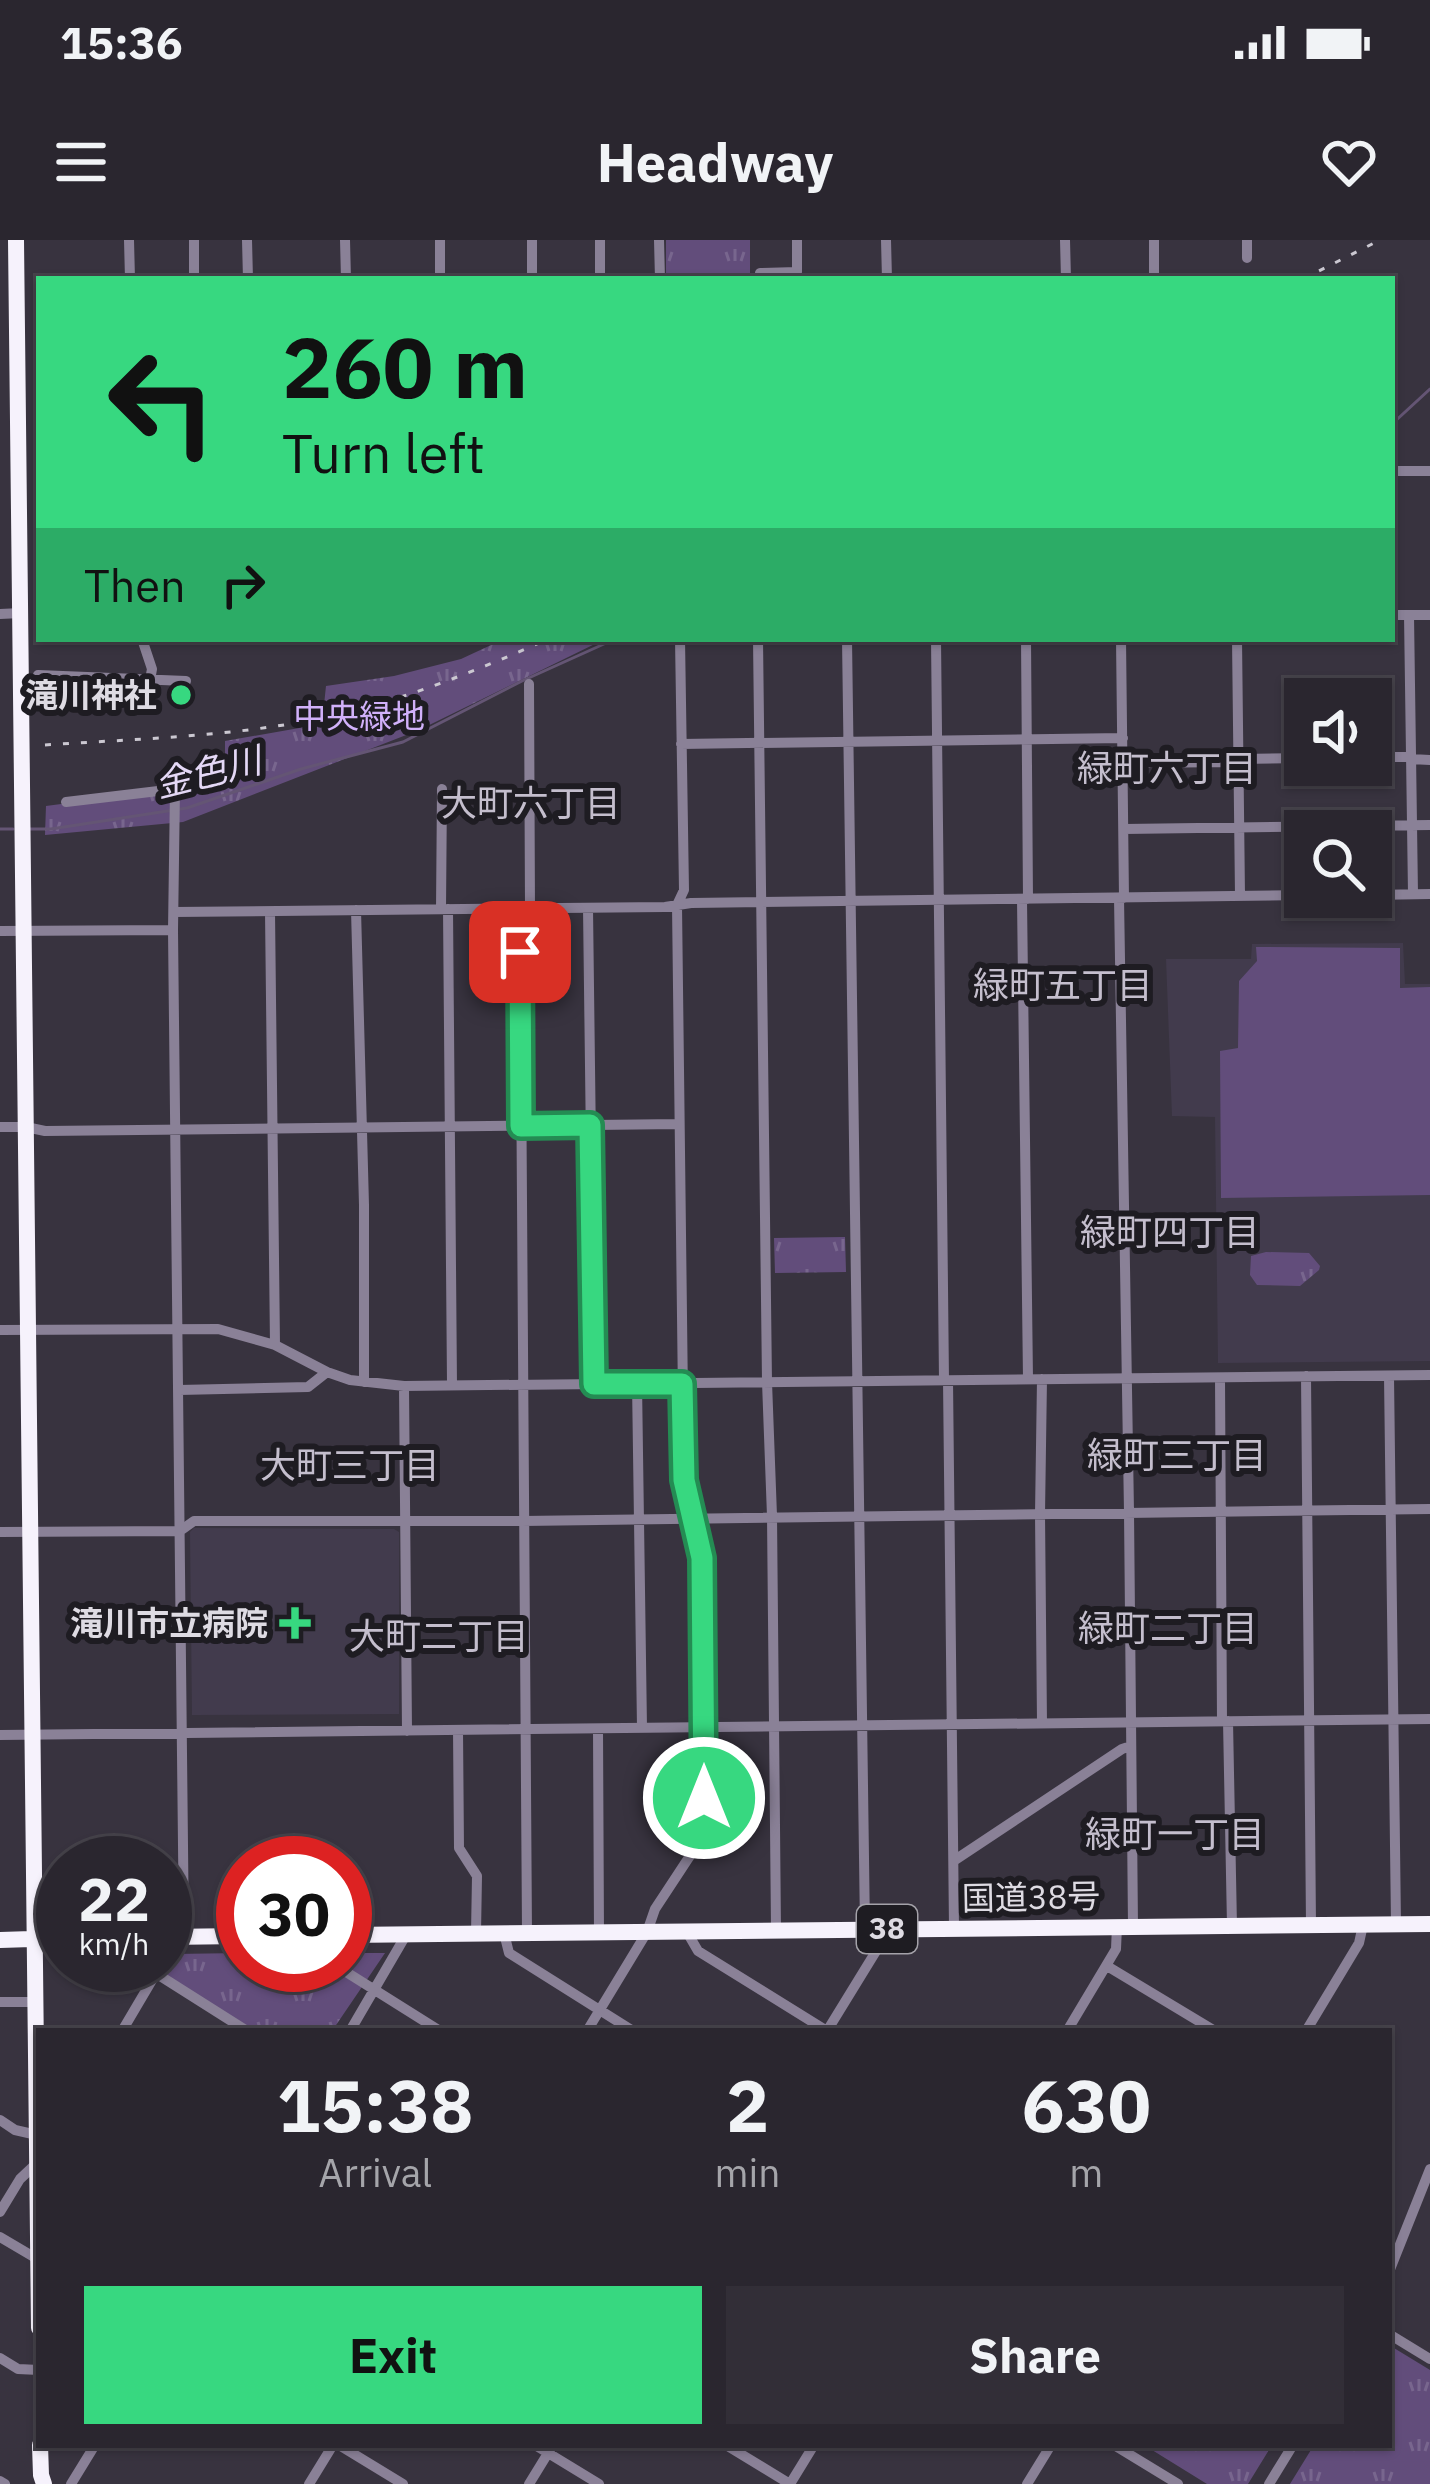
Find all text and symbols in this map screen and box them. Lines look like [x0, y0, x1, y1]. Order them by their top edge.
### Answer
text: 15:36 [60, 13, 183, 71]
text: Headway [597, 127, 833, 197]
icon: menu [48, 129, 114, 195]
icon: heart [1316, 129, 1382, 195]
text: 260 m [282, 312, 528, 421]
icon: left [84, 324, 240, 480]
text: Turn left [282, 418, 485, 488]
icon: right [210, 552, 276, 618]
text: Then [84, 556, 186, 614]
place label: 滝川神社 [25, 673, 157, 716]
map controls [1284, 678, 1392, 918]
button: sound [1284, 678, 1392, 786]
marker: 滝川神社 [168, 682, 194, 708]
park label: 中央緑地 [293, 694, 425, 737]
water label: 金色川 [150, 735, 270, 807]
district label: 緑町六丁目 [1077, 744, 1257, 791]
district label: 大町六丁目 [441, 779, 621, 826]
button: search [1284, 810, 1392, 918]
pin [469, 901, 571, 1003]
icon: arrive [487, 919, 553, 985]
district label: 緑町五丁目 [973, 961, 1153, 1008]
district label: 緑町四丁目 [1080, 1208, 1260, 1255]
district label: 緑町三丁目 [1087, 1431, 1267, 1478]
district label: 大町三丁目 [260, 1441, 440, 1488]
place label: 滝川市立病院 [70, 1601, 268, 1644]
district label: 緑町二丁目 [1078, 1604, 1258, 1651]
marker: 滝川市立病院 [279, 1607, 311, 1639]
district label: 大町二丁目 [349, 1612, 529, 1659]
position arrow [641, 1735, 767, 1861]
district label: 緑町一丁目 [1085, 1810, 1265, 1857]
speed limit sign: 30 [216, 1836, 372, 1992]
text: 22 [78, 1859, 150, 1938]
street label: 国道38号 [961, 1874, 1101, 1919]
road number: 38 [857, 1905, 917, 1953]
text: km/h [79, 1924, 149, 1963]
text: 15:38 [277, 2058, 474, 2152]
text: 2 [726, 2058, 769, 2152]
text: 630 [1021, 2058, 1151, 2152]
text: Arrival [318, 2147, 432, 2198]
text: min [715, 2147, 780, 2198]
text: m [1069, 2147, 1103, 2198]
button: Exit [84, 2286, 702, 2424]
button: Share [726, 2286, 1344, 2424]

